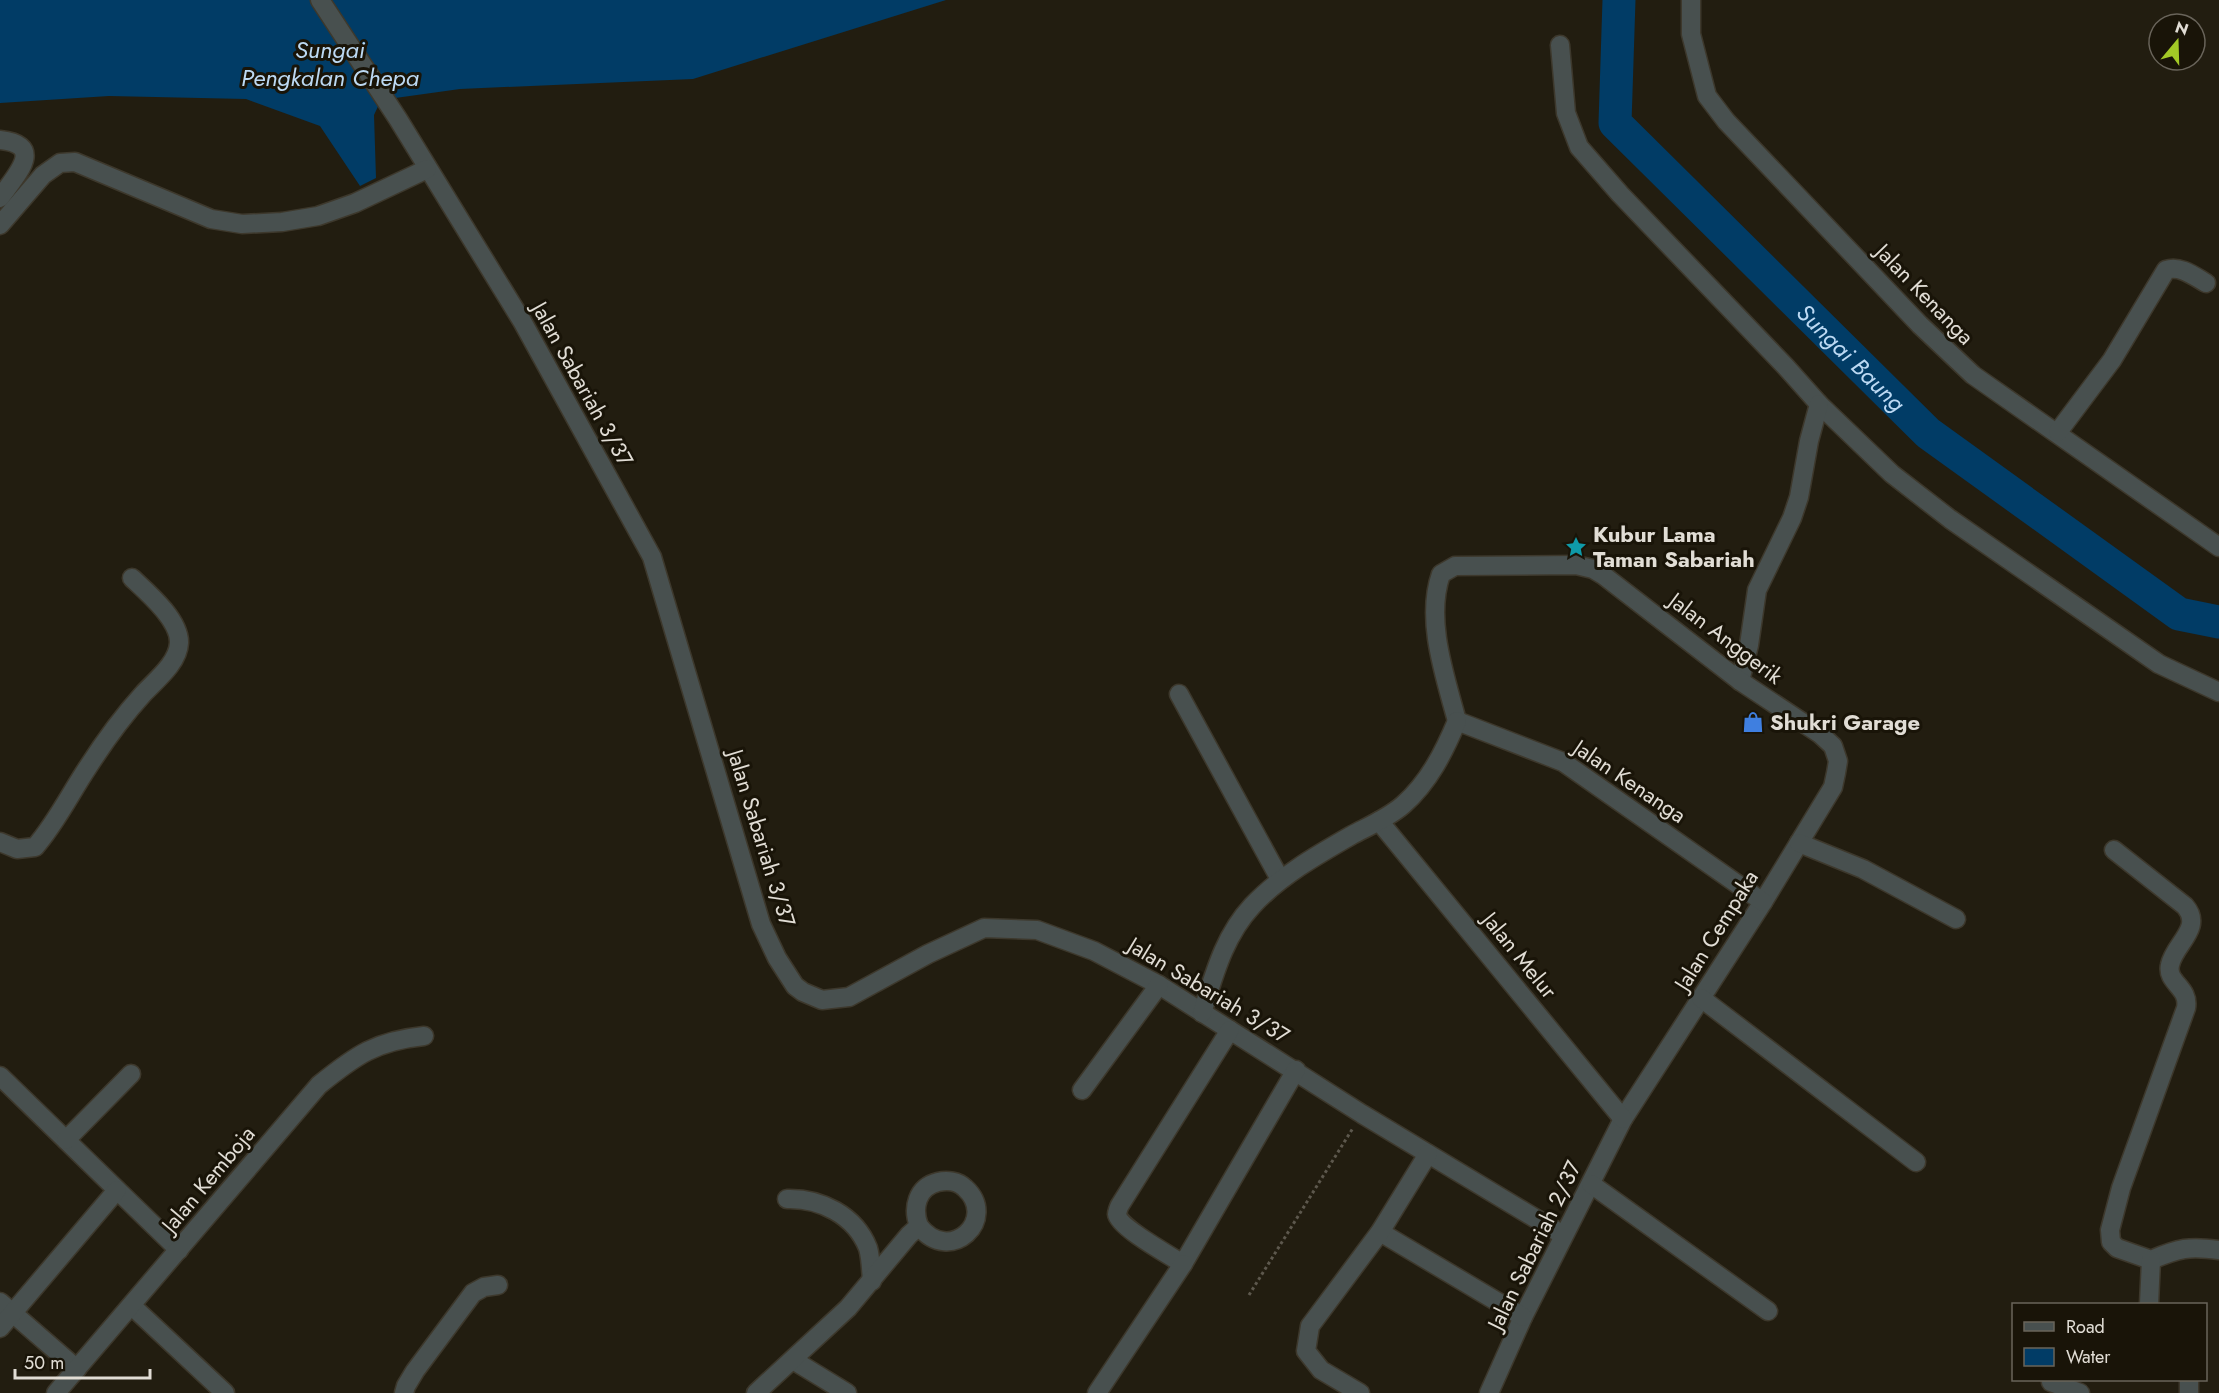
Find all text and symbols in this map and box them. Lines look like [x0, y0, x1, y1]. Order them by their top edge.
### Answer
north arrow [2147, 12, 2207, 72]
text: N [2172, 15, 2191, 41]
water label: Sungai Pengkalan Chepa [241, 32, 419, 95]
street label: Jalan Kenanga [1866, 234, 1982, 352]
street label: Jalan Sabariah 3/37 [523, 293, 642, 472]
water label: Sungai Baung [1789, 295, 1914, 419]
place label: Kubur Lama Taman Sabariah [1593, 518, 1755, 575]
place icon: Kubur Lama Taman Sabariah [1564, 535, 1588, 559]
street label: Jalan Anggerik [1660, 583, 1790, 692]
place label: Shukri Garage [1770, 706, 1920, 738]
shop icon: Shukri Garage [1741, 710, 1765, 734]
street label: Jalan Kenanga [1565, 730, 1693, 830]
street label: Jalan Sabariah 3/37 [719, 743, 804, 931]
street label: Jalan Cempaka [1665, 864, 1766, 999]
street label: Jalan Melur [1473, 903, 1565, 1005]
street label: Jalan Sabariah 3/37 [1119, 927, 1296, 1051]
street label: Jalan Kemboja [152, 1119, 262, 1242]
street label: Jalan Sabariah 2/37 [1478, 1155, 1589, 1338]
legend [2012, 1303, 2207, 1381]
text: Road [2066, 1314, 2105, 1340]
scale bar [15, 1342, 150, 1380]
text: Water [2066, 1344, 2111, 1370]
text: 50 m [24, 1350, 64, 1376]

